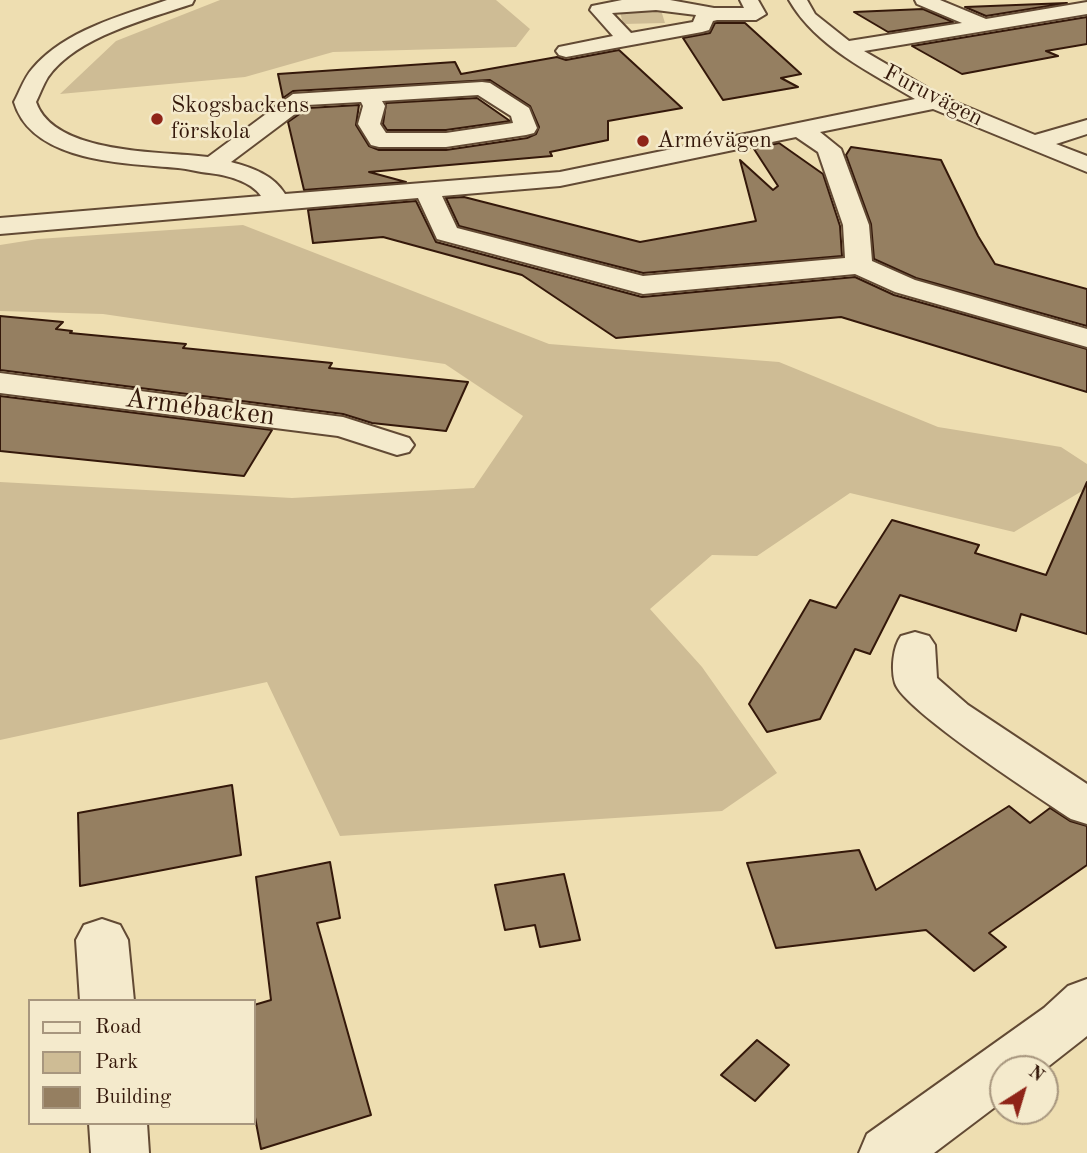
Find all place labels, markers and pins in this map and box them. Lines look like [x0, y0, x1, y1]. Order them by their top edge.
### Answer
place label: Skogsbackens förskola [171, 92, 309, 146]
marker: Skogsbackens förskola [149, 111, 165, 127]
place label: Armévägen [657, 127, 772, 155]
marker: Armévägen [635, 133, 651, 149]

